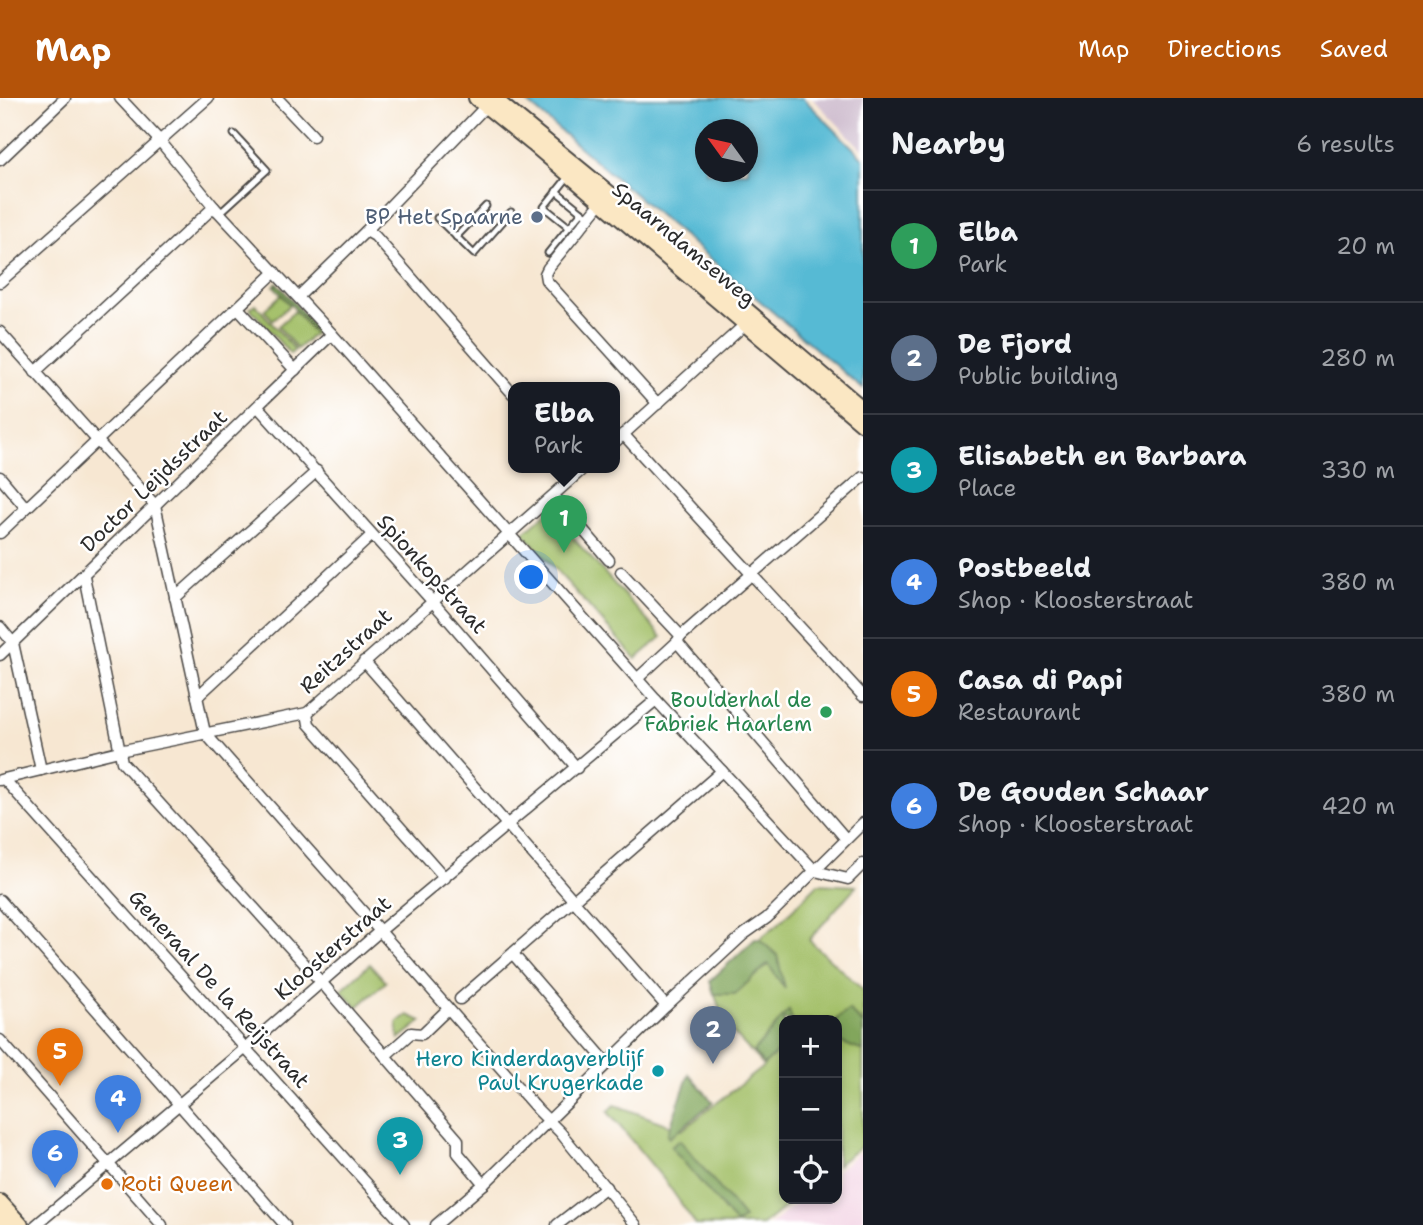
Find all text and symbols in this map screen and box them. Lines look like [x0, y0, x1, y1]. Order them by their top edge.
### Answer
text: Map [35, 27, 111, 72]
text: Map [1078, 33, 1129, 65]
text: Directions [1167, 33, 1282, 65]
text: Saved [1320, 33, 1388, 65]
north arrow [695, 119, 758, 182]
text: Nearby [891, 123, 1006, 164]
text: 6 results [1296, 129, 1395, 159]
street label: Spaarndamseweg [606, 176, 762, 312]
place label: BP Het Spaarne [365, 203, 523, 231]
marker: BP Het Spaarne [529, 209, 545, 225]
text: Elba [958, 214, 1018, 249]
text: 1 [909, 231, 919, 261]
text: 20 m [1336, 231, 1395, 261]
text: Park [958, 249, 1007, 279]
text: De Fjord [958, 326, 1072, 361]
text: 2 [906, 343, 922, 373]
text: 280 m [1320, 343, 1395, 373]
text: Public building [958, 361, 1118, 391]
popup [508, 382, 620, 473]
text: Elba [534, 395, 594, 430]
street label: Doctor Leijdsstraat [74, 404, 234, 558]
text: Park [534, 430, 583, 460]
text: Elisabeth en Barbara [958, 438, 1247, 473]
text: 3 [906, 455, 922, 485]
text: 330 m [1321, 455, 1395, 485]
text: Place [958, 473, 1017, 503]
pin: 1 [541, 495, 587, 553]
street label: Spionkopstraat [371, 508, 493, 640]
text: Postbeeld [958, 550, 1091, 585]
your location [514, 560, 548, 594]
text: 4 [906, 567, 922, 597]
text: 380 m [1320, 567, 1395, 597]
text: Shop · Kloosterstraat [958, 585, 1194, 615]
street label: Reitzstraat [294, 602, 398, 700]
text: Casa di Papi [958, 662, 1123, 697]
text: 5 [907, 679, 921, 709]
text: 380 m [1320, 679, 1395, 709]
place label: Boulderhal de Fabriek Haarlem [644, 686, 812, 738]
text: Restaurant [958, 697, 1081, 727]
marker: Boulderhal de Fabriek Haarlem [818, 704, 834, 720]
text: De Gouden Schaar [958, 774, 1209, 809]
text: 6 [906, 791, 922, 821]
text: 420 m [1321, 791, 1395, 821]
text: Shop · Kloosterstraat [958, 809, 1194, 839]
street label: Generaal De la Reijstraat [122, 884, 316, 1094]
street label: Kloosterstraat [269, 890, 397, 1006]
pin: 2 [690, 1006, 736, 1064]
map controls [779, 1015, 842, 1204]
button: + [779, 1015, 842, 1078]
pin: 5 [37, 1028, 83, 1086]
place label: Hero Kinderdagverblijf Paul Krugerkade [415, 1045, 644, 1097]
marker: Hero Kinderdagverblijf Paul Krugerkade [650, 1063, 666, 1079]
pin: 4 [95, 1075, 141, 1133]
button: − [779, 1078, 842, 1141]
pin: 3 [377, 1117, 423, 1175]
pin: 6 [32, 1130, 78, 1188]
button: locate [779, 1141, 842, 1204]
place label: Roti Queen [121, 1170, 233, 1198]
marker: Roti Queen [99, 1176, 115, 1192]

